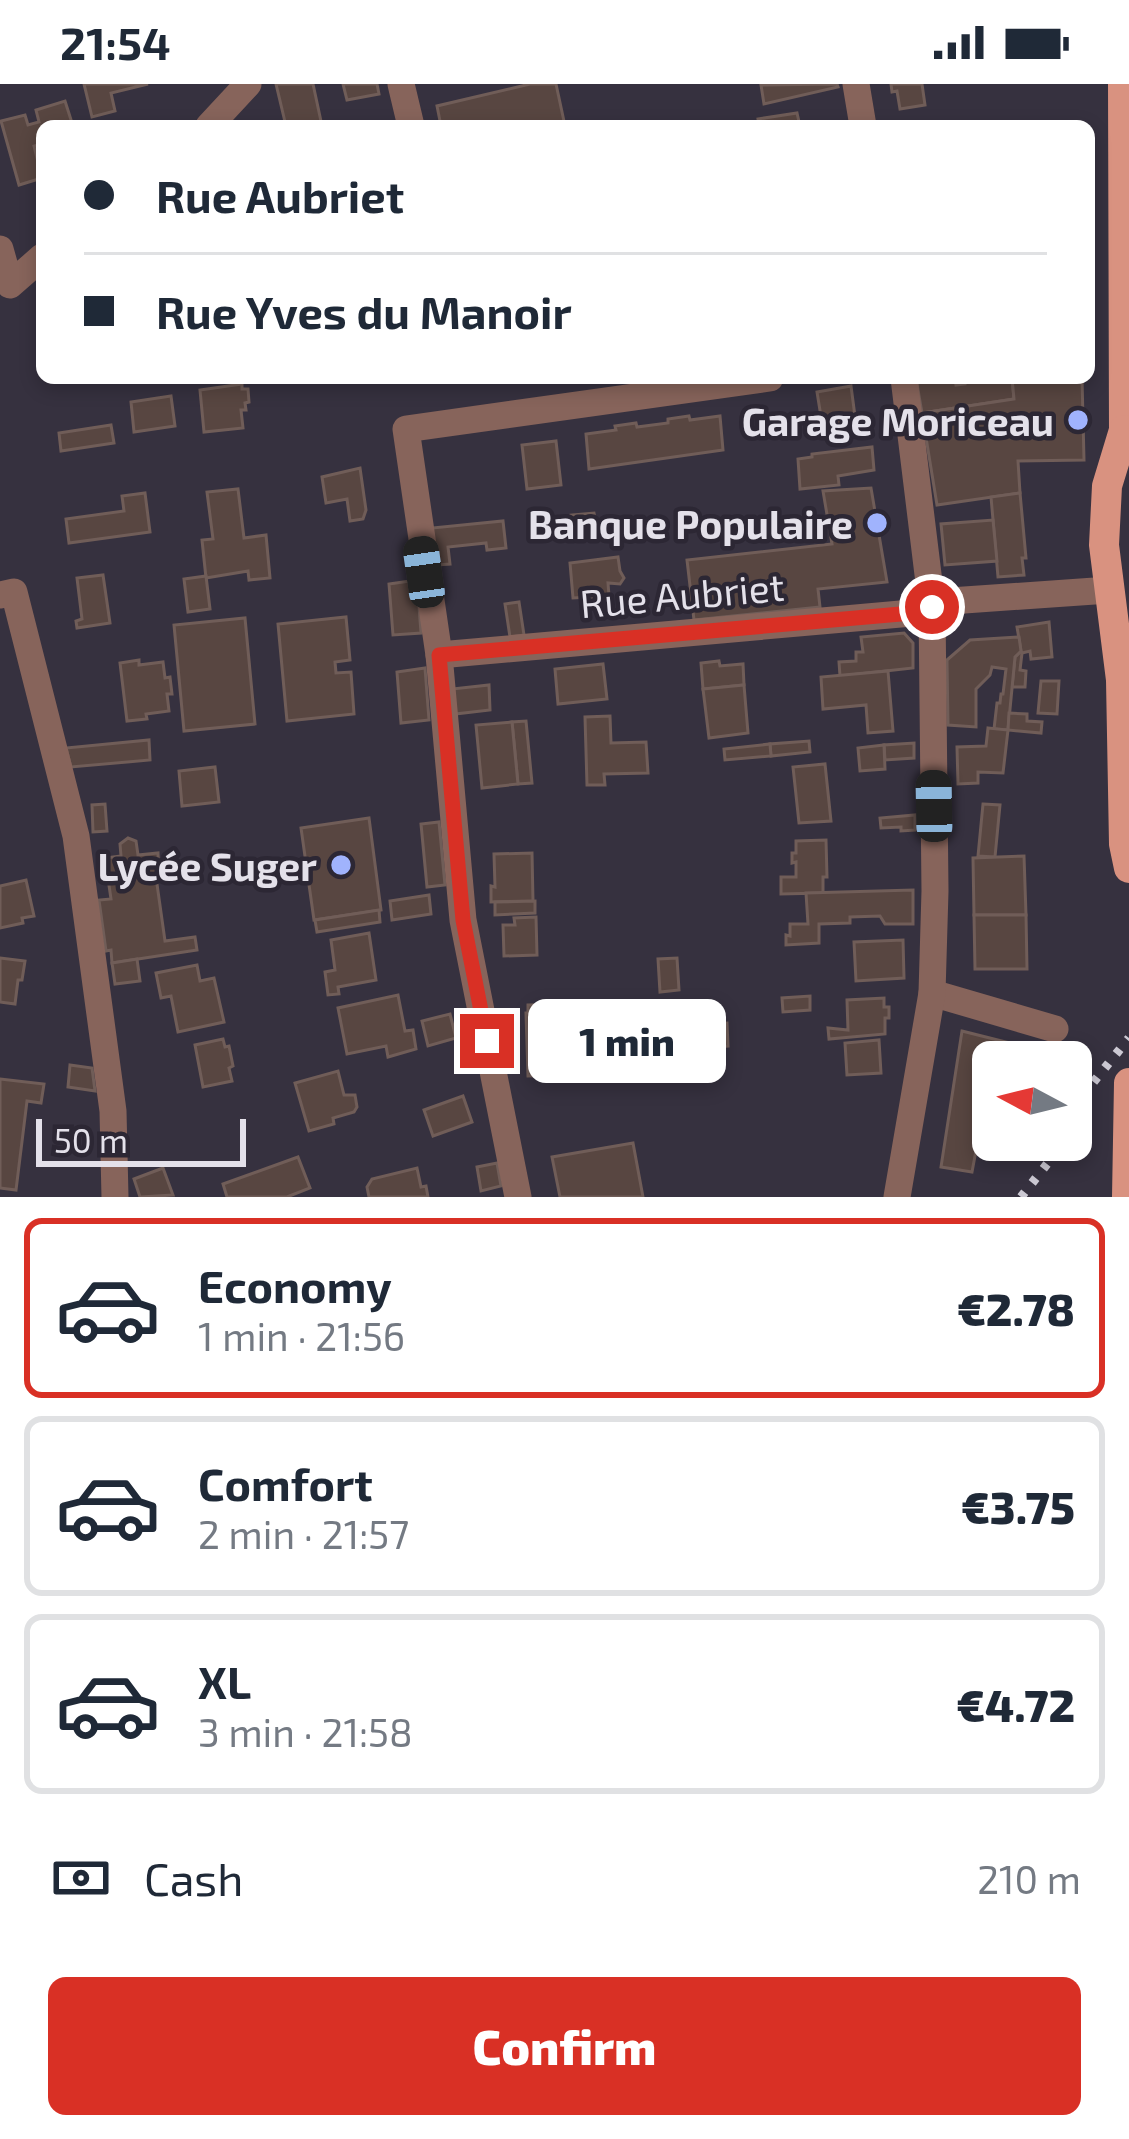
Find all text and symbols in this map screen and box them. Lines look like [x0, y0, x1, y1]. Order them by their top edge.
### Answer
text: 21:54 [60, 15, 171, 69]
text: Rue Aubriet [156, 168, 404, 222]
text: Rue Yves du Manoir [156, 284, 572, 338]
place label: Garage Moriceau [742, 397, 1054, 444]
marker: Garage Moriceau [1065, 407, 1091, 433]
place label: Banque Populaire [528, 500, 853, 547]
marker: Banque Populaire [864, 510, 890, 536]
car [401, 534, 447, 610]
street label: Rue Aubriet [578, 562, 786, 626]
route start [905, 580, 959, 634]
car [915, 770, 953, 842]
place label: Lycée Suger [98, 842, 317, 890]
marker: Lycée Suger [328, 852, 354, 878]
callout: 1 min [529, 999, 727, 1083]
route end [460, 1014, 514, 1068]
text: 1 min [579, 1017, 675, 1064]
north arrow [972, 1041, 1092, 1161]
map controls [972, 1041, 1092, 1161]
scale bar [36, 1113, 246, 1166]
text: 50 m [54, 1120, 128, 1160]
icon: car [54, 1254, 162, 1362]
text: Economy [198, 1258, 392, 1312]
text: €2.78 [957, 1281, 1075, 1335]
text: 1 min · 21:56 [198, 1312, 405, 1359]
icon: car [54, 1452, 162, 1560]
text: Comfort [198, 1456, 373, 1510]
text: €3.75 [961, 1479, 1075, 1533]
text: 2 min · 21:57 [198, 1510, 409, 1557]
icon: car [54, 1650, 162, 1758]
text: XL [198, 1654, 251, 1708]
text: €4.72 [956, 1677, 1075, 1731]
text: 3 min · 21:58 [198, 1708, 413, 1755]
icon: cash [48, 1845, 114, 1911]
text: Cash [144, 1851, 243, 1905]
text: 210 m [977, 1855, 1081, 1902]
button: Confirm [48, 1977, 1081, 2115]

